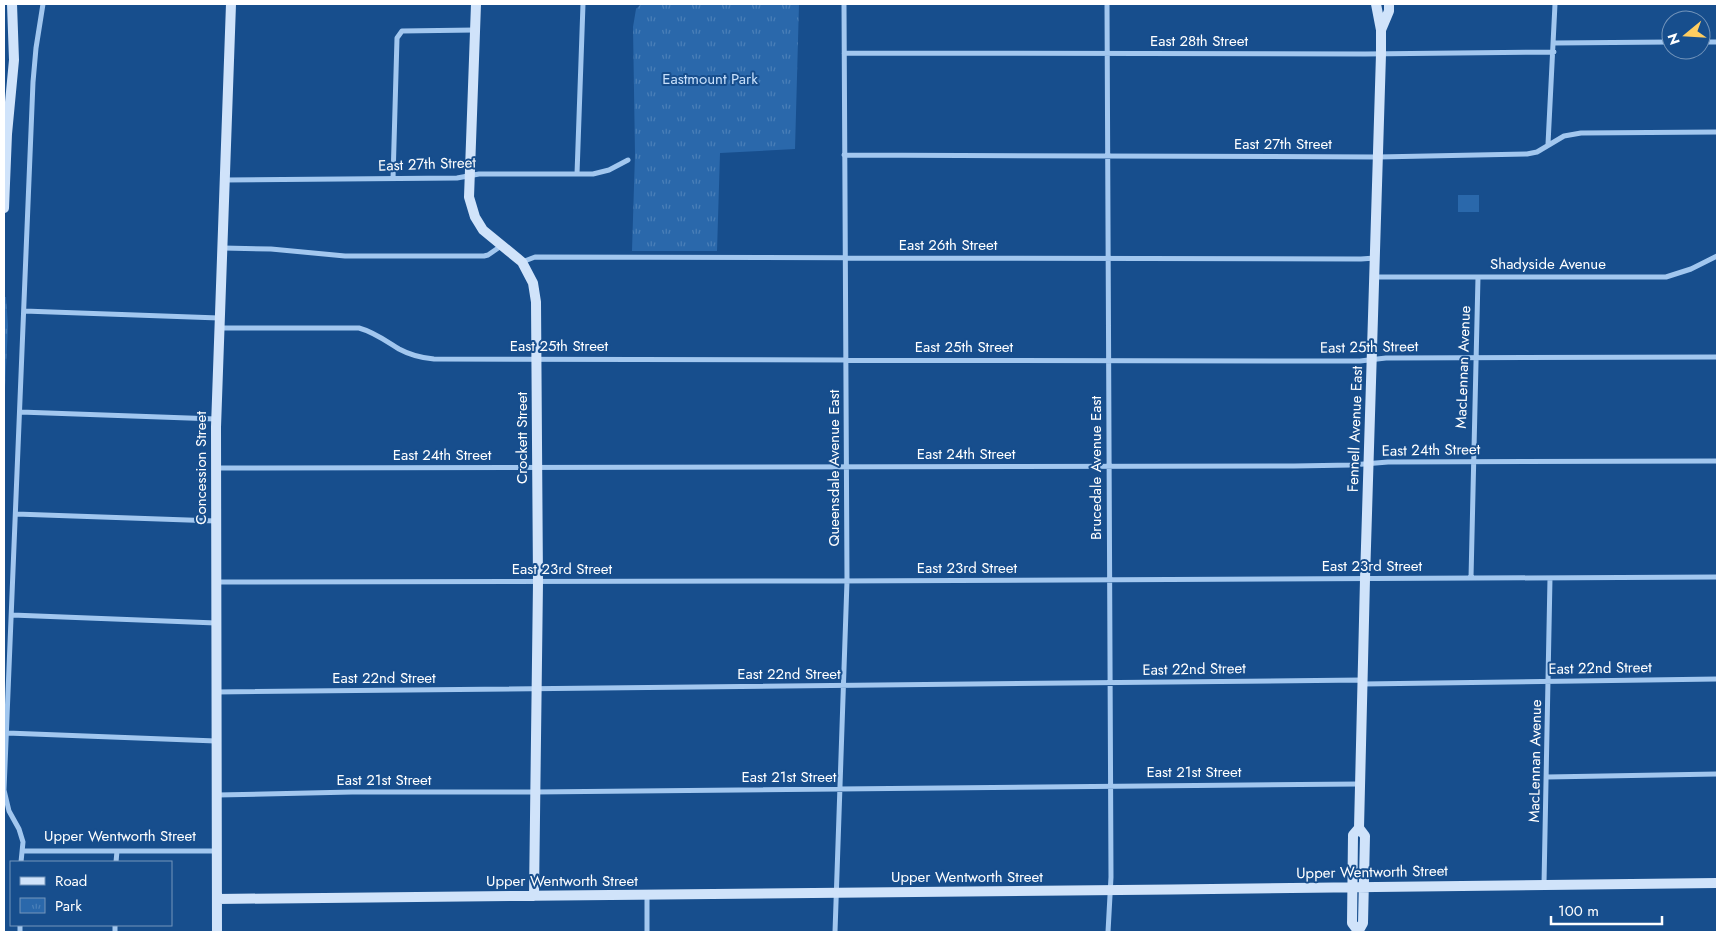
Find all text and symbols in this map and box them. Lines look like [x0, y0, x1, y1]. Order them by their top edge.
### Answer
north arrow [1661, 10, 1711, 60]
street label: East 28th Street [1150, 30, 1248, 52]
text: N [1662, 31, 1685, 47]
park label: Eastmount Park [662, 68, 758, 90]
street label: East 27th Street [1234, 133, 1332, 155]
street label: East 27th Street [378, 151, 477, 177]
street label: East 26th Street [899, 234, 998, 256]
street label: Shadyside Avenue [1490, 253, 1606, 275]
street label: MacLennan Avenue [1450, 305, 1476, 429]
street label: East 25th Street [510, 335, 609, 357]
street label: East 25th Street [1320, 335, 1419, 359]
street label: East 25th Street [915, 336, 1014, 358]
street label: Fennell Avenue East [1342, 365, 1368, 492]
street label: Queensdale Avenue East [823, 389, 845, 546]
street label: Crockett Street [511, 392, 533, 484]
street label: Brucedale Avenue East [1085, 396, 1107, 540]
street label: Concession Street [190, 411, 212, 525]
street label: East 24th Street [1381, 438, 1481, 462]
street label: East 24th Street [917, 443, 1016, 465]
street label: East 24th Street [393, 444, 492, 466]
street label: East 23rd Street [1322, 555, 1423, 577]
street label: East 23rd Street [917, 557, 1018, 579]
street label: East 23rd Street [512, 558, 613, 580]
street label: East 22nd Street [1548, 656, 1652, 680]
street label: East 22nd Street [1142, 657, 1246, 681]
street label: East 22nd Street [737, 663, 841, 685]
street label: East 22nd Street [332, 667, 436, 689]
street label: MacLennan Avenue [1523, 699, 1547, 823]
street label: East 21st Street [1147, 761, 1242, 783]
street label: East 21st Street [742, 766, 837, 788]
street label: East 21st Street [337, 769, 432, 791]
street label: Upper Wentworth Street [44, 825, 196, 847]
street label: Upper Wentworth Street [1296, 860, 1448, 884]
legend [10, 861, 172, 926]
street label: Upper Wentworth Street [891, 866, 1043, 888]
text: Road [55, 870, 87, 892]
street label: Upper Wentworth Street [486, 870, 638, 892]
scale bar [1551, 894, 1662, 926]
text: Park [55, 895, 82, 917]
text: 100 m [1558, 900, 1599, 922]

